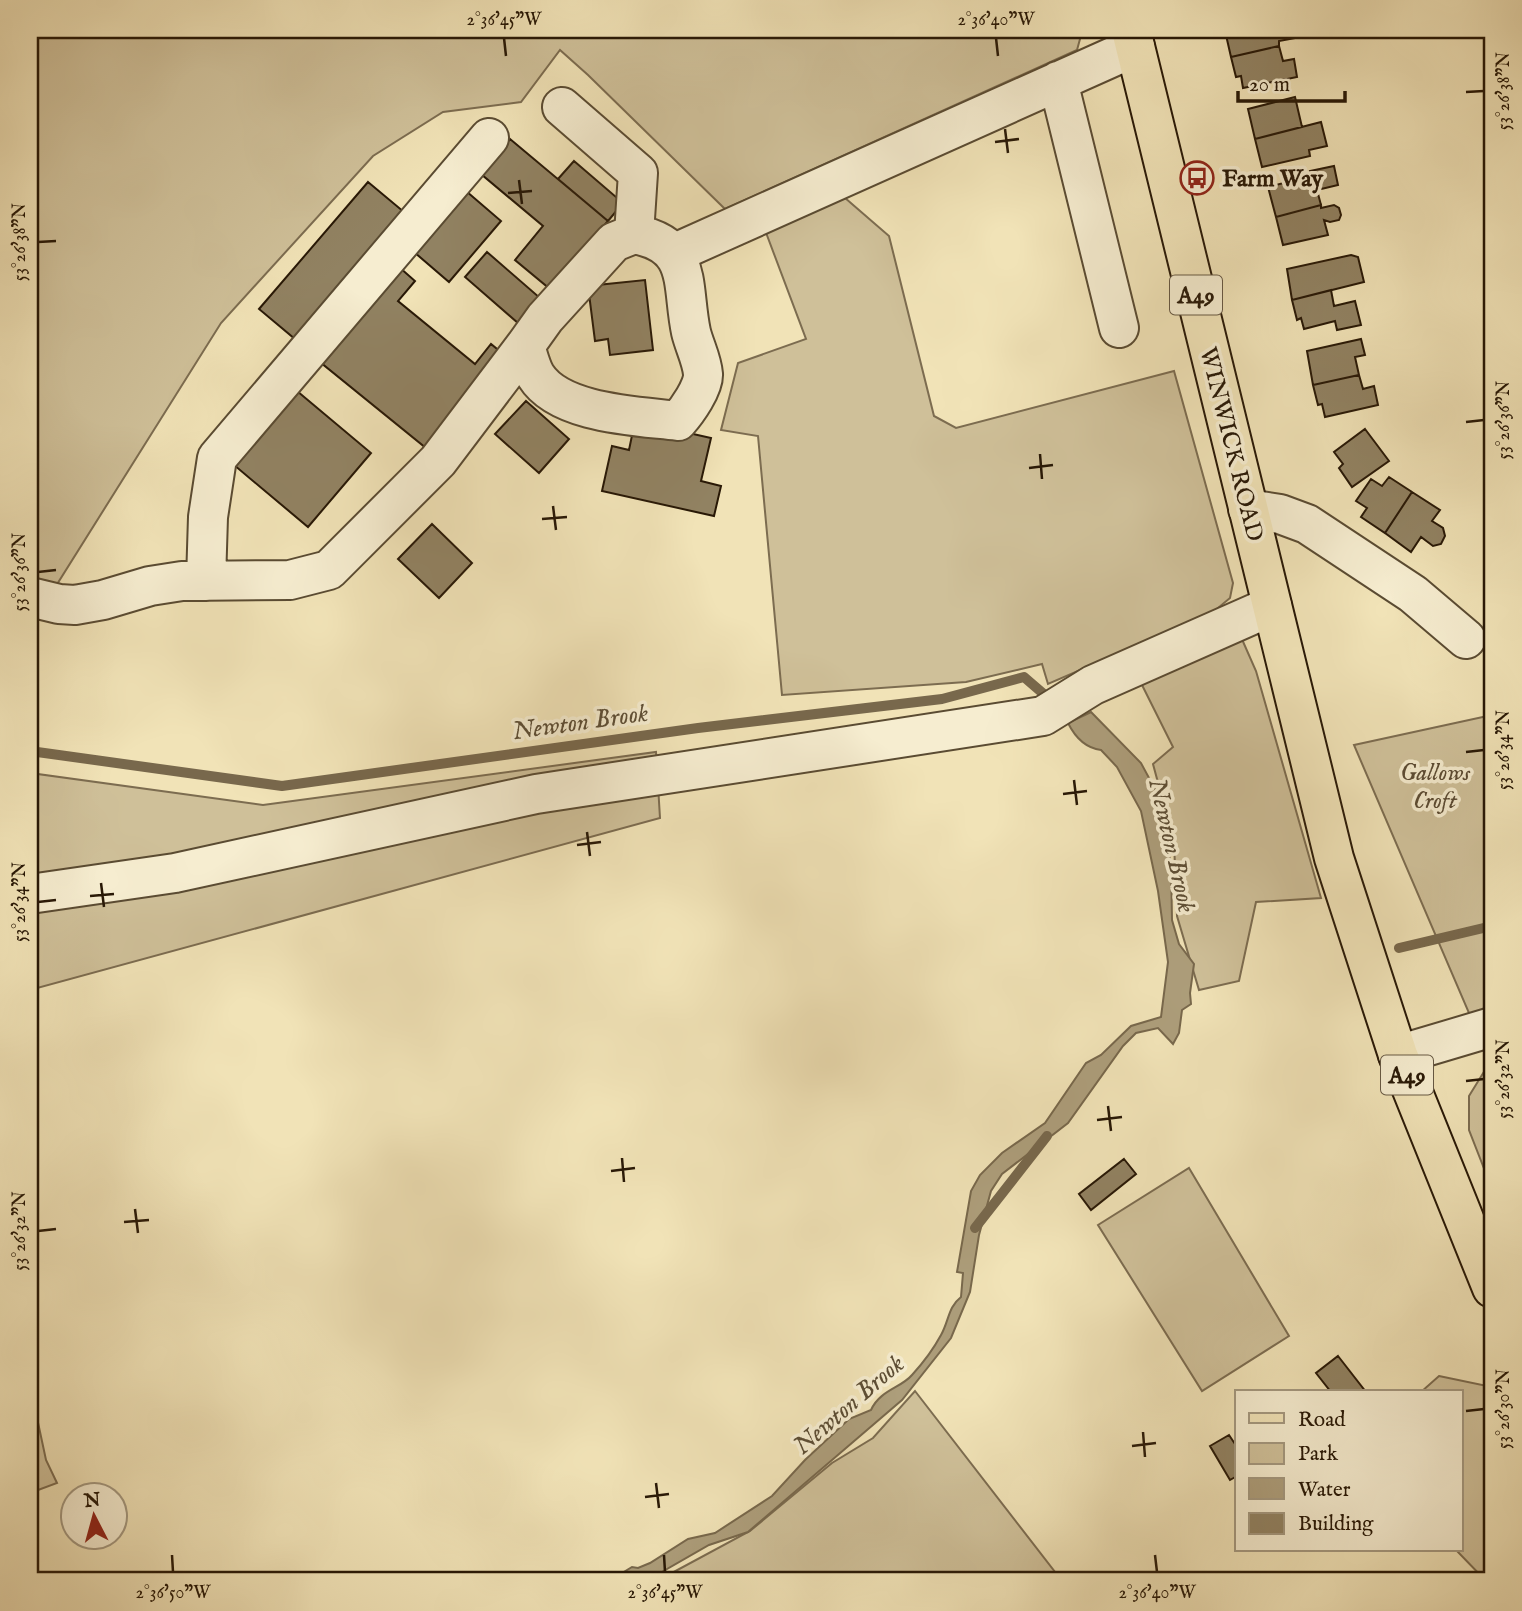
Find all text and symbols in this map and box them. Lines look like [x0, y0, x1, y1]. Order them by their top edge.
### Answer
text: 2°36'45"W [467, 9, 542, 32]
text: 2°36'40"W [957, 9, 1035, 32]
text: 53°26'38"N [1493, 51, 1516, 130]
scale bar [1238, 60, 1345, 104]
text: 20 m [1249, 72, 1290, 99]
bus stop icon: Farm Way [1178, 159, 1216, 197]
place label: Farm Way [1222, 164, 1324, 195]
text: 53°26'38"N [9, 202, 32, 281]
road number: A49 [1170, 276, 1222, 314]
street label: WINWICK ROAD [1191, 344, 1270, 545]
text: 53°26'36"N [1493, 380, 1516, 459]
text: 53°26'36"N [9, 532, 32, 611]
water label: Newton Brook [510, 697, 651, 748]
text: 53°26'34"N [1493, 710, 1516, 790]
park label: Gallows Croft [1400, 758, 1471, 817]
water label: Newton Brook [1140, 775, 1203, 916]
text: 53°26'34"N [9, 862, 32, 942]
text: 53°26'32"N [1493, 1039, 1516, 1119]
road number: A49 [1381, 1056, 1433, 1094]
text: 53°26'32"N [9, 1191, 32, 1271]
water label: Newton Brook [786, 1347, 912, 1463]
text: 53°26'30"N [1493, 1369, 1516, 1449]
legend [1235, 1390, 1462, 1552]
text: Road [1298, 1407, 1346, 1434]
text: Park [1298, 1441, 1339, 1468]
text: Water [1298, 1477, 1351, 1504]
north arrow [60, 1482, 130, 1552]
text: N [82, 1488, 102, 1514]
text: Building [1298, 1511, 1374, 1538]
text: 2°36'50"W [136, 1582, 211, 1605]
text: 2°36'45"W [628, 1582, 703, 1605]
text: 2°36'40"W [1118, 1582, 1196, 1605]

